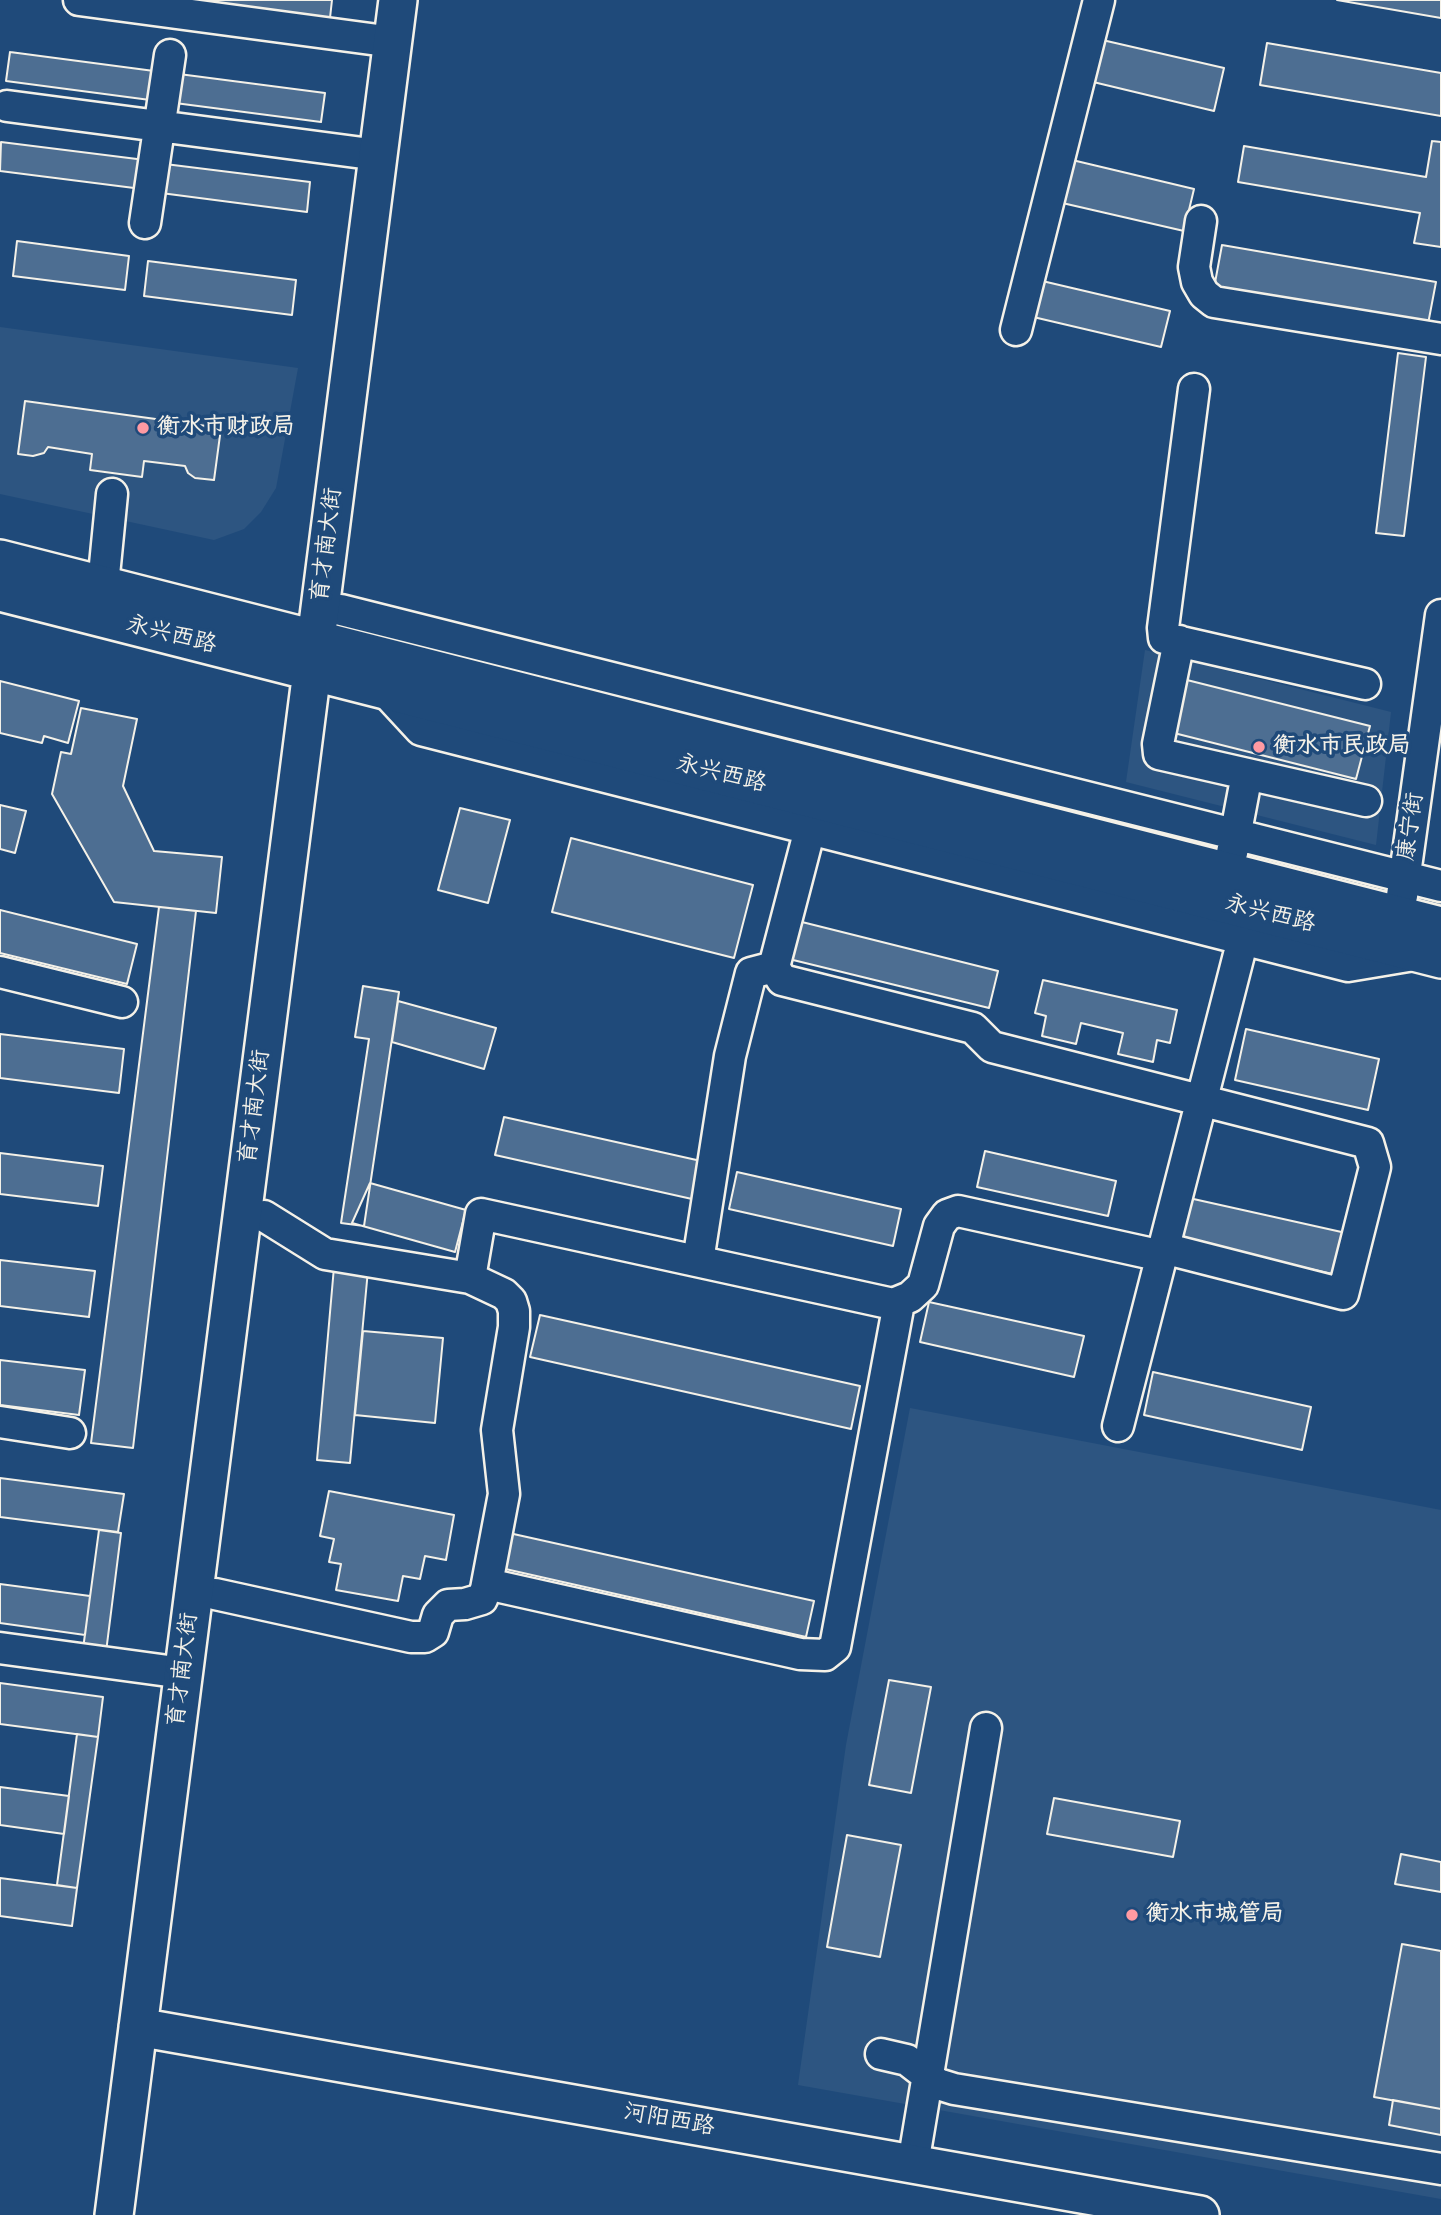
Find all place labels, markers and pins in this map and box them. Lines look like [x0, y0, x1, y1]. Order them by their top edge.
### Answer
place label: 衡水市财政局 [157, 414, 295, 442]
marker: 衡水市财政局 [135, 420, 151, 436]
place label: 衡水市民政局 [1273, 733, 1411, 761]
marker: 衡水市民政局 [1251, 739, 1267, 755]
place label: 衡水市城管局 [1146, 1901, 1284, 1929]
marker: 衡水市城管局 [1124, 1907, 1140, 1923]

